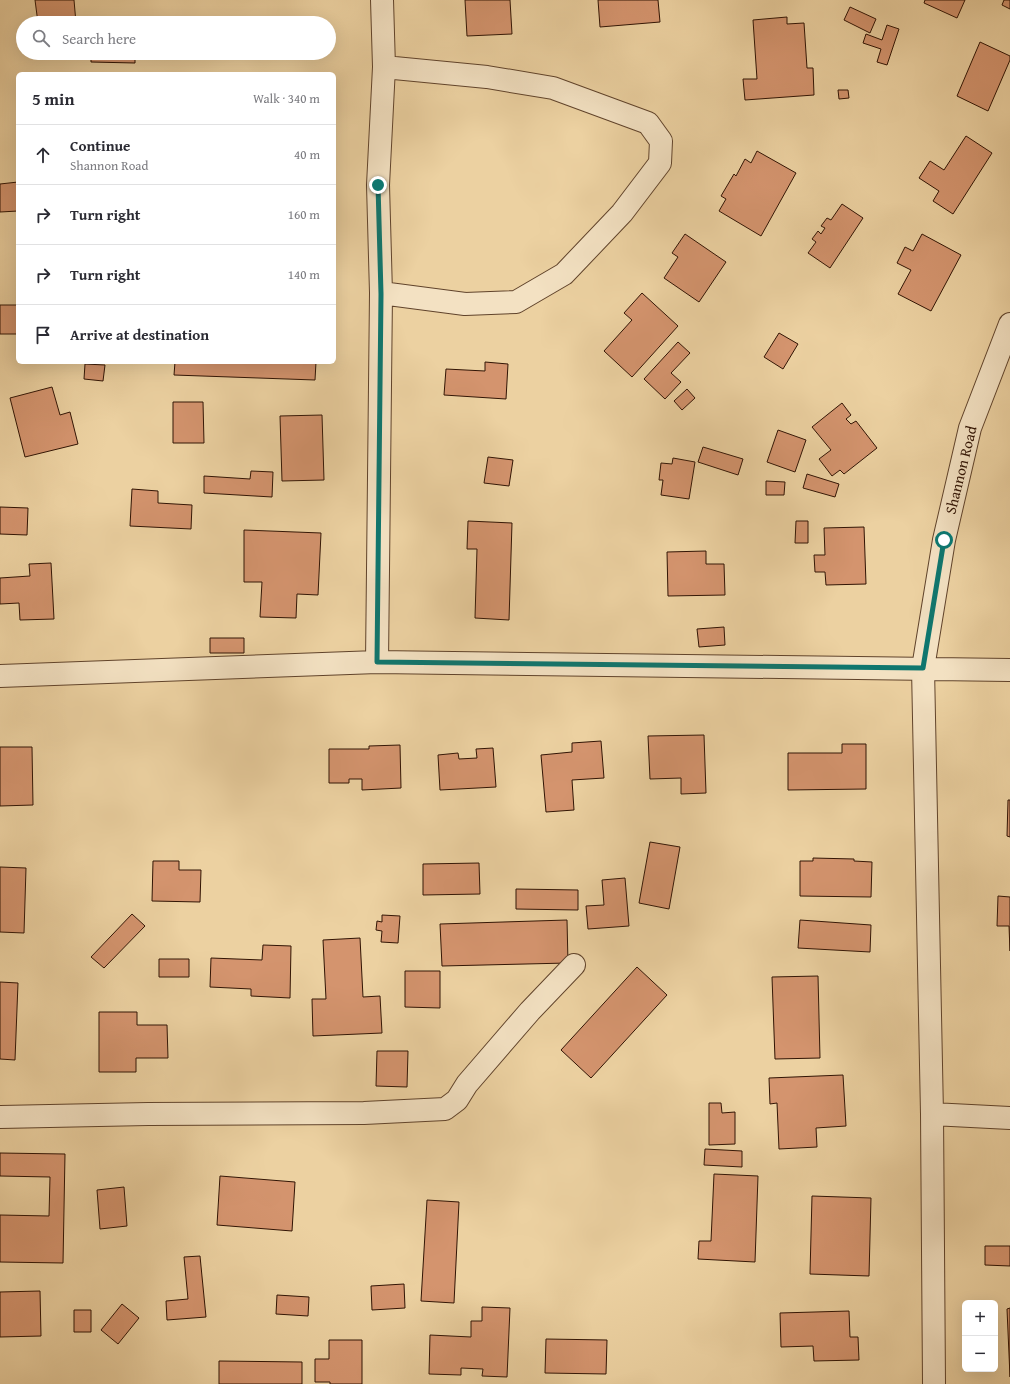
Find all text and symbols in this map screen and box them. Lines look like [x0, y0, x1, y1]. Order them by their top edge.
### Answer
search box [16, 16, 336, 60]
icon: search [30, 27, 52, 49]
text: Search here [62, 28, 136, 49]
text: 5 min [32, 86, 74, 111]
text: Walk · 340 m [253, 89, 320, 108]
text: Continue [70, 135, 131, 156]
icon: ahead [32, 144, 54, 166]
text: 40 m [294, 145, 320, 164]
text: Shannon Road [70, 156, 148, 175]
route end [369, 176, 387, 194]
icon: right [32, 204, 54, 226]
text: Turn right [70, 204, 141, 225]
text: 160 m [288, 205, 320, 224]
icon: right [32, 264, 54, 286]
text: Turn right [70, 264, 141, 285]
text: 140 m [288, 265, 320, 284]
icon: arrive [32, 324, 54, 346]
text: Arrive at destination [70, 324, 209, 345]
street label: Shannon Road [939, 423, 982, 516]
route start [935, 531, 953, 549]
map controls [962, 1300, 998, 1372]
button: + [962, 1300, 998, 1336]
button: − [962, 1336, 998, 1372]

